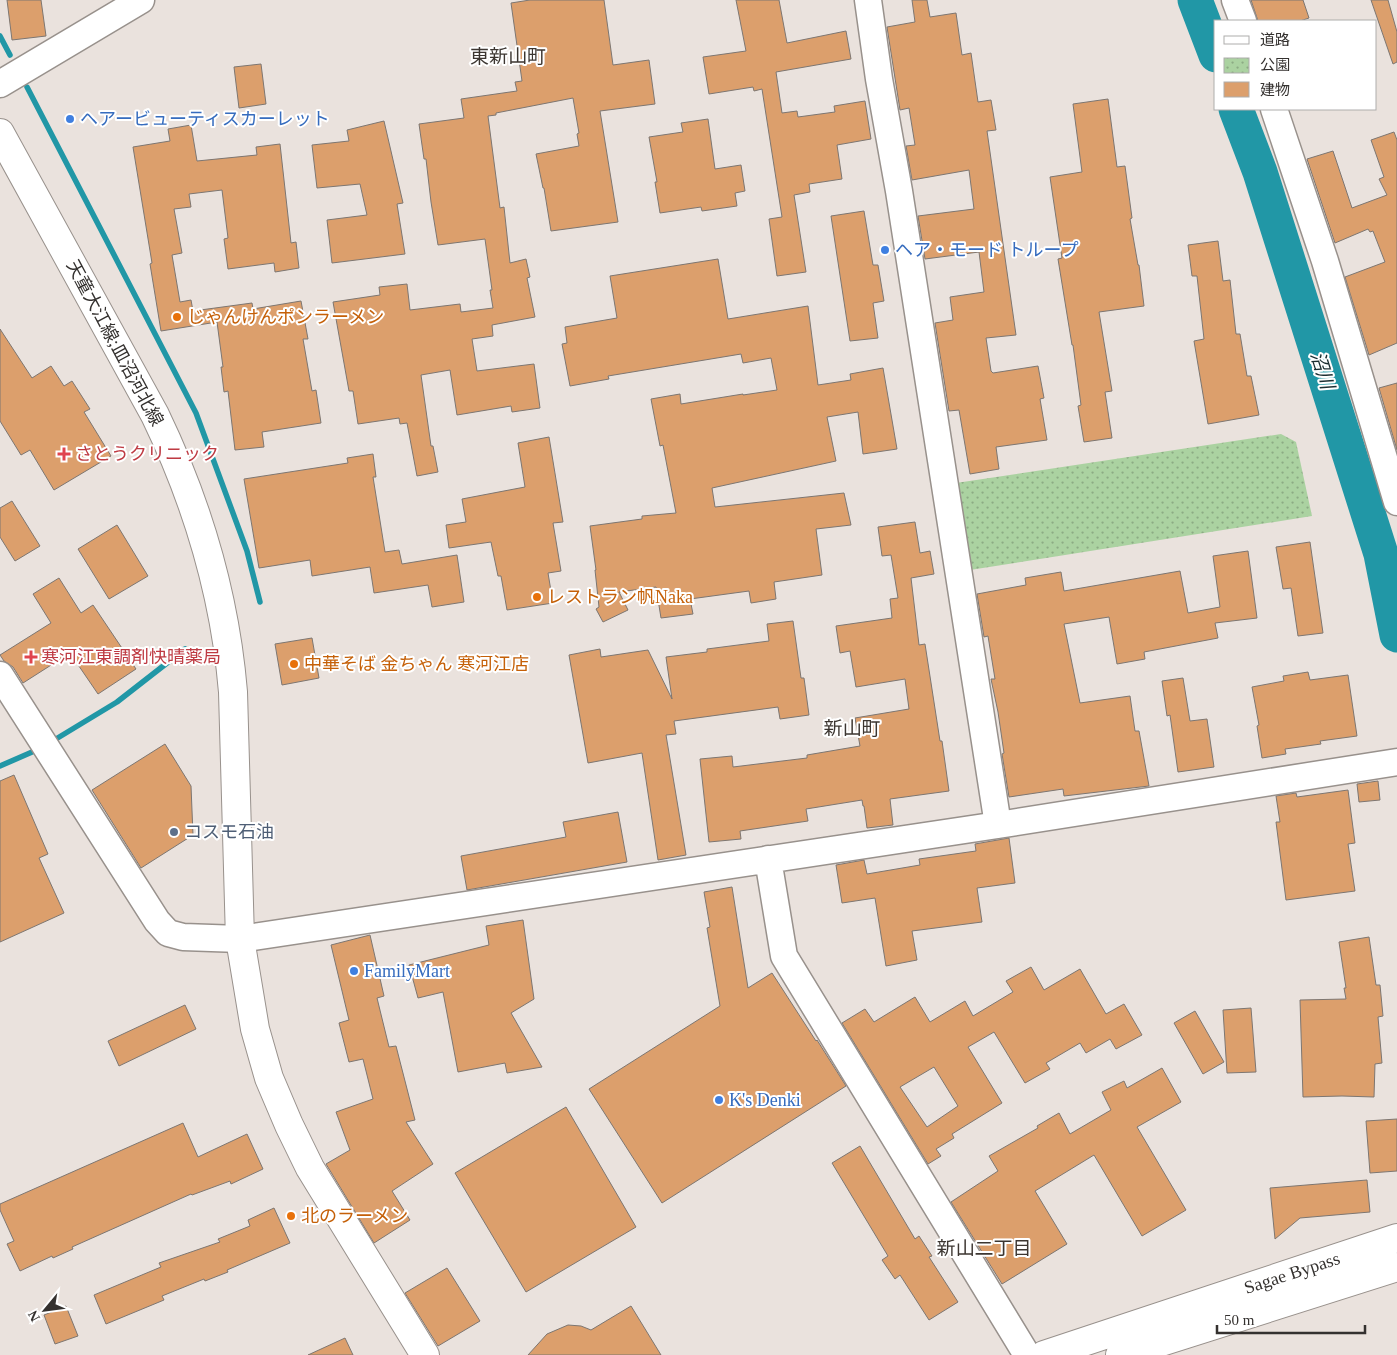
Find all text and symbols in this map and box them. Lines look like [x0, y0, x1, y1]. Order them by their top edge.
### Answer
legend [1214, 20, 1377, 110]
text: 道路 [1260, 32, 1290, 48]
district label: 東新山町 [470, 46, 546, 67]
text: 公園 [1260, 57, 1290, 73]
text: 建物 [1260, 82, 1290, 98]
place label: ヘアービューティスカーレット [80, 109, 330, 129]
marker: ヘアービューティスカーレット [64, 113, 76, 125]
place label: ヘア・モード トループ [895, 240, 1078, 260]
marker: ヘア・モード トループ [879, 244, 891, 256]
street label: 天童大江線;皿沼河北線 [63, 257, 167, 429]
place label: じゃんけんポンラーメン [187, 307, 384, 327]
marker: じゃんけんポンラーメン [171, 311, 183, 323]
water label: 沼川 [1307, 349, 1339, 393]
place label: さとうクリニック [75, 444, 219, 464]
marker: さとうクリニック [57, 447, 71, 461]
place label: レストラン帆Naka [547, 587, 693, 607]
marker: レストラン帆Naka [531, 591, 543, 603]
place label: 寒河江東調剤快晴薬局 [41, 647, 221, 667]
marker: 寒河江東調剤快晴薬局 [25, 651, 37, 663]
place label: 中華そば 金ちゃん 寒河江店 [304, 654, 529, 674]
marker: 中華そば 金ちゃん 寒河江店 [288, 658, 300, 670]
district label: 新山町 [823, 718, 881, 739]
place label: コスモ石油 [184, 822, 274, 842]
marker: コスモ石油 [168, 826, 180, 838]
place label: FamilyMart [364, 961, 450, 981]
marker: FamilyMart [348, 965, 360, 977]
place label: K's Denki [729, 1090, 801, 1110]
marker: K's Denki [713, 1094, 725, 1106]
place label: 北のラーメン [301, 1206, 408, 1226]
marker: 北のラーメン [285, 1210, 297, 1222]
district label: 新山二丁目 [936, 1238, 1032, 1259]
street label: Sagae Bypass [1242, 1248, 1342, 1298]
north arrow [20, 1285, 70, 1335]
scale bar [1217, 1302, 1364, 1334]
text: N [25, 1308, 43, 1324]
text: 50 m [1224, 1312, 1255, 1328]

